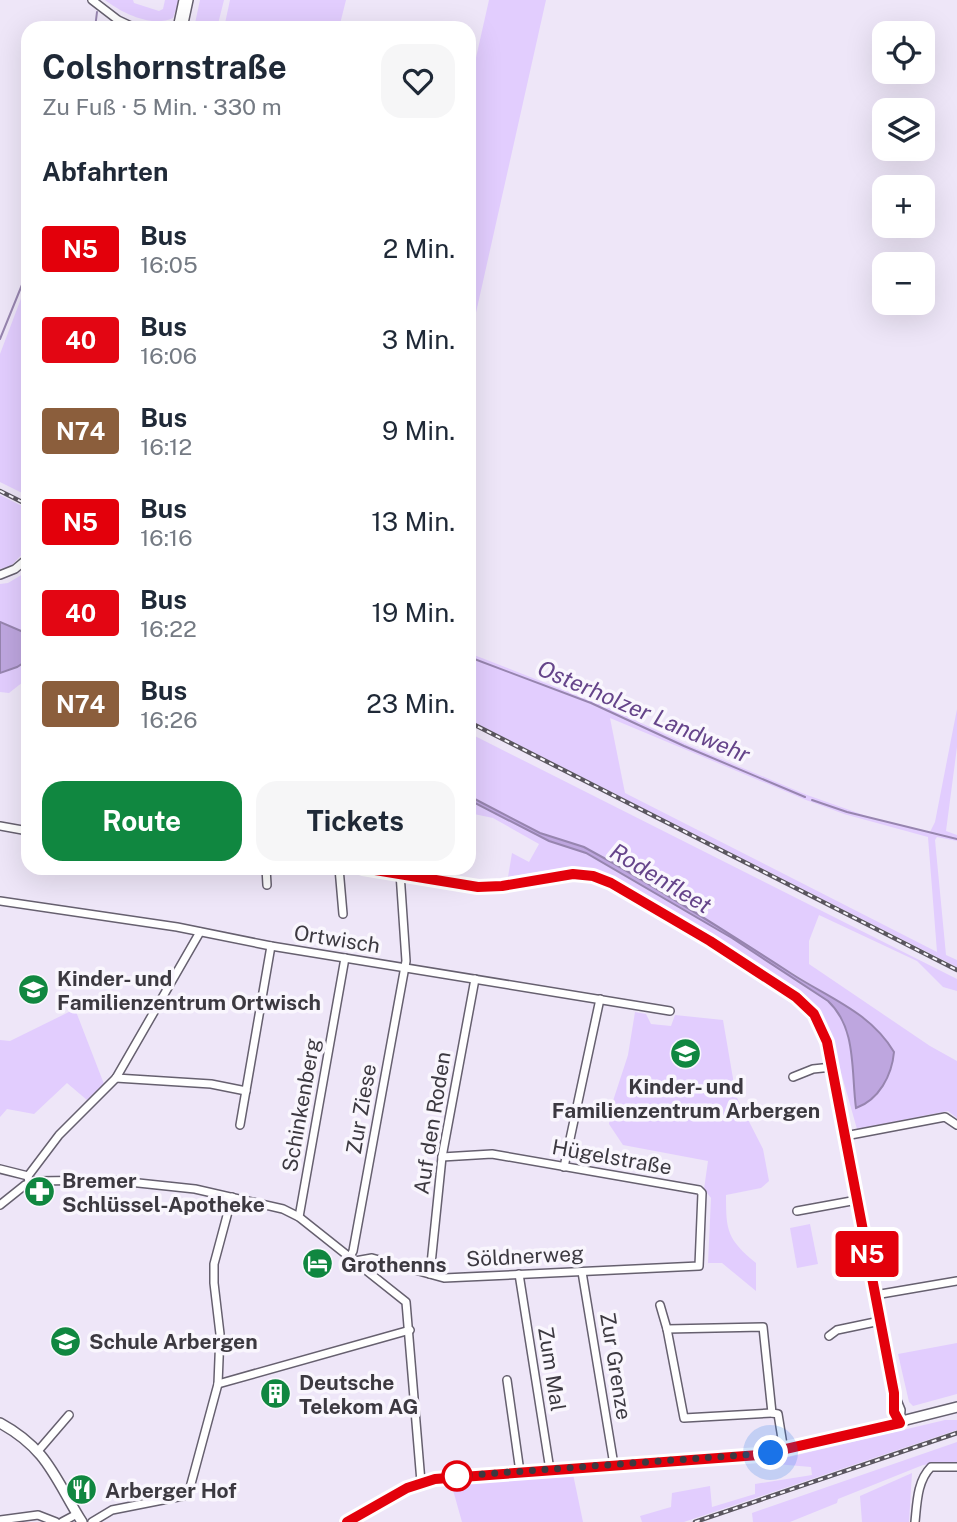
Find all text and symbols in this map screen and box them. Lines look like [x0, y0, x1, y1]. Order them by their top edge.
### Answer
map controls [872, 21, 935, 315]
button: locate [872, 21, 935, 84]
button: heart [381, 44, 455, 118]
text: Colshornstraße [42, 48, 287, 86]
text: Zu Fuß · 5 Min. · 330 m [42, 93, 282, 120]
button: layers [872, 98, 935, 161]
text: Abfahrten [42, 156, 168, 187]
button: + [872, 175, 935, 238]
text: Bus [140, 220, 187, 251]
text: 2 Min. [383, 233, 455, 264]
text: N5 [63, 235, 98, 263]
text: 16:05 [140, 251, 198, 278]
button: − [872, 252, 935, 315]
text: Bus [140, 311, 187, 342]
text: 3 Min. [382, 324, 455, 355]
text: 40 [65, 326, 96, 354]
text: 16:06 [140, 342, 197, 369]
text: Bus [140, 402, 187, 433]
text: 9 Min. [382, 415, 455, 446]
text: N74 [56, 417, 105, 445]
text: 16:12 [140, 433, 192, 460]
text: Bus [140, 493, 187, 524]
text: 13 Min. [371, 506, 455, 537]
text: N5 [63, 508, 98, 536]
text: 16:16 [140, 524, 193, 551]
text: Bus [140, 584, 187, 615]
text: 19 Min. [371, 597, 455, 628]
text: 40 [65, 599, 96, 627]
text: 16:22 [140, 615, 197, 642]
water label: Osterholzer Landwehr [534, 654, 754, 768]
text: Bus [140, 675, 187, 706]
text: 23 Min. [366, 688, 455, 719]
text: N74 [56, 690, 105, 718]
text: 16:26 [140, 706, 198, 733]
button: Route [42, 781, 242, 861]
button: Tickets [256, 781, 455, 861]
water label: Rodenfleet [605, 837, 717, 919]
street label: Ortwisch [292, 920, 382, 958]
place label: Kinder- und Familienzentrum Ortwisch [57, 966, 321, 1015]
school or university icon: Kinder- und Familienzentrum Ortwisch [17, 973, 51, 1007]
street label: Schinkenberg [277, 1036, 325, 1174]
school or university icon: Kinder- und Familienzentrum Arbergen [669, 1037, 703, 1071]
street label: Auf den Roden [408, 1050, 456, 1196]
street label: Zur Ziese [341, 1062, 381, 1156]
place label: Kinder- und Familienzentrum Arbergen [552, 1074, 820, 1123]
street label: Hügelstraße [550, 1134, 674, 1180]
place label: Bremer Schlüssel-Apotheke [62, 1168, 265, 1217]
pharmacy icon: Bremer Schlüssel-Apotheke [22, 1175, 56, 1209]
line badge: N5 [836, 1231, 898, 1277]
street label: Söldnerweg [465, 1240, 585, 1272]
text: N5 [850, 1240, 884, 1268]
hotel icon: Grothenns [301, 1247, 335, 1281]
place label: Grothenns [341, 1252, 446, 1277]
street label: Zur Grenze [595, 1311, 637, 1421]
school or university icon: Schule Arbergen [49, 1324, 83, 1358]
street label: Zum Mal [533, 1325, 571, 1413]
place label: Schule Arbergen [89, 1329, 258, 1354]
place label: Deutsche Telekom AG [299, 1370, 419, 1419]
building icon: Deutsche Telekom AG [259, 1377, 293, 1411]
your location [753, 1435, 788, 1470]
unlabelled marker [442, 1461, 472, 1491]
restaurant icon: Arberger Hof [65, 1473, 99, 1507]
place label: Arberger Hof [105, 1478, 237, 1503]

